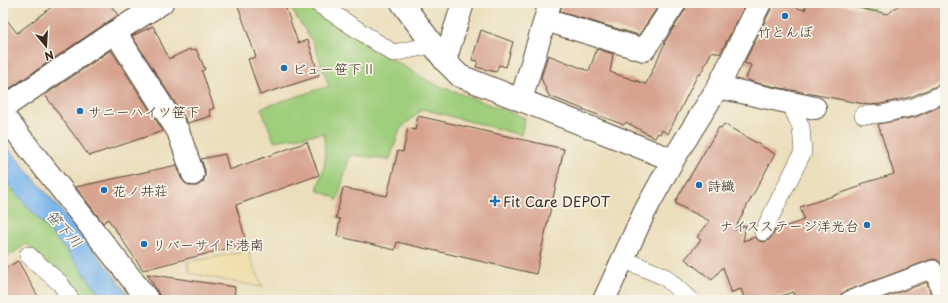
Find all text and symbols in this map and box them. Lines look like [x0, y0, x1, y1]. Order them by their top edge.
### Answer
marker: 竹とんぼ [780, 11, 790, 21]
place label: 竹とんぼ [757, 21, 813, 42]
north arrow [26, 26, 66, 66]
text: N [42, 47, 56, 66]
place label: ビュー笹下Ⅱ [292, 58, 376, 79]
marker: ビュー笹下Ⅱ [279, 63, 289, 73]
place label: サニーハイツ笹下 [88, 101, 200, 122]
marker: サニーハイツ笹下 [75, 106, 85, 116]
place label: 詩織 [707, 175, 735, 196]
place label: 花ノ井荘 [112, 180, 168, 201]
marker: 詩織 [694, 180, 704, 190]
marker: 花ノ井荘 [99, 185, 109, 195]
place label: Fit Care DEPOT [503, 191, 611, 212]
marker: Fit Care DEPOT [490, 196, 500, 206]
water label: 笹下川 [41, 204, 89, 252]
place label: ナイスステージ洋光台 [720, 215, 859, 236]
marker: ナイスステージ洋光台 [862, 220, 872, 230]
place label: リバーサイド港南 [152, 234, 264, 255]
marker: リバーサイド港南 [139, 239, 149, 249]

